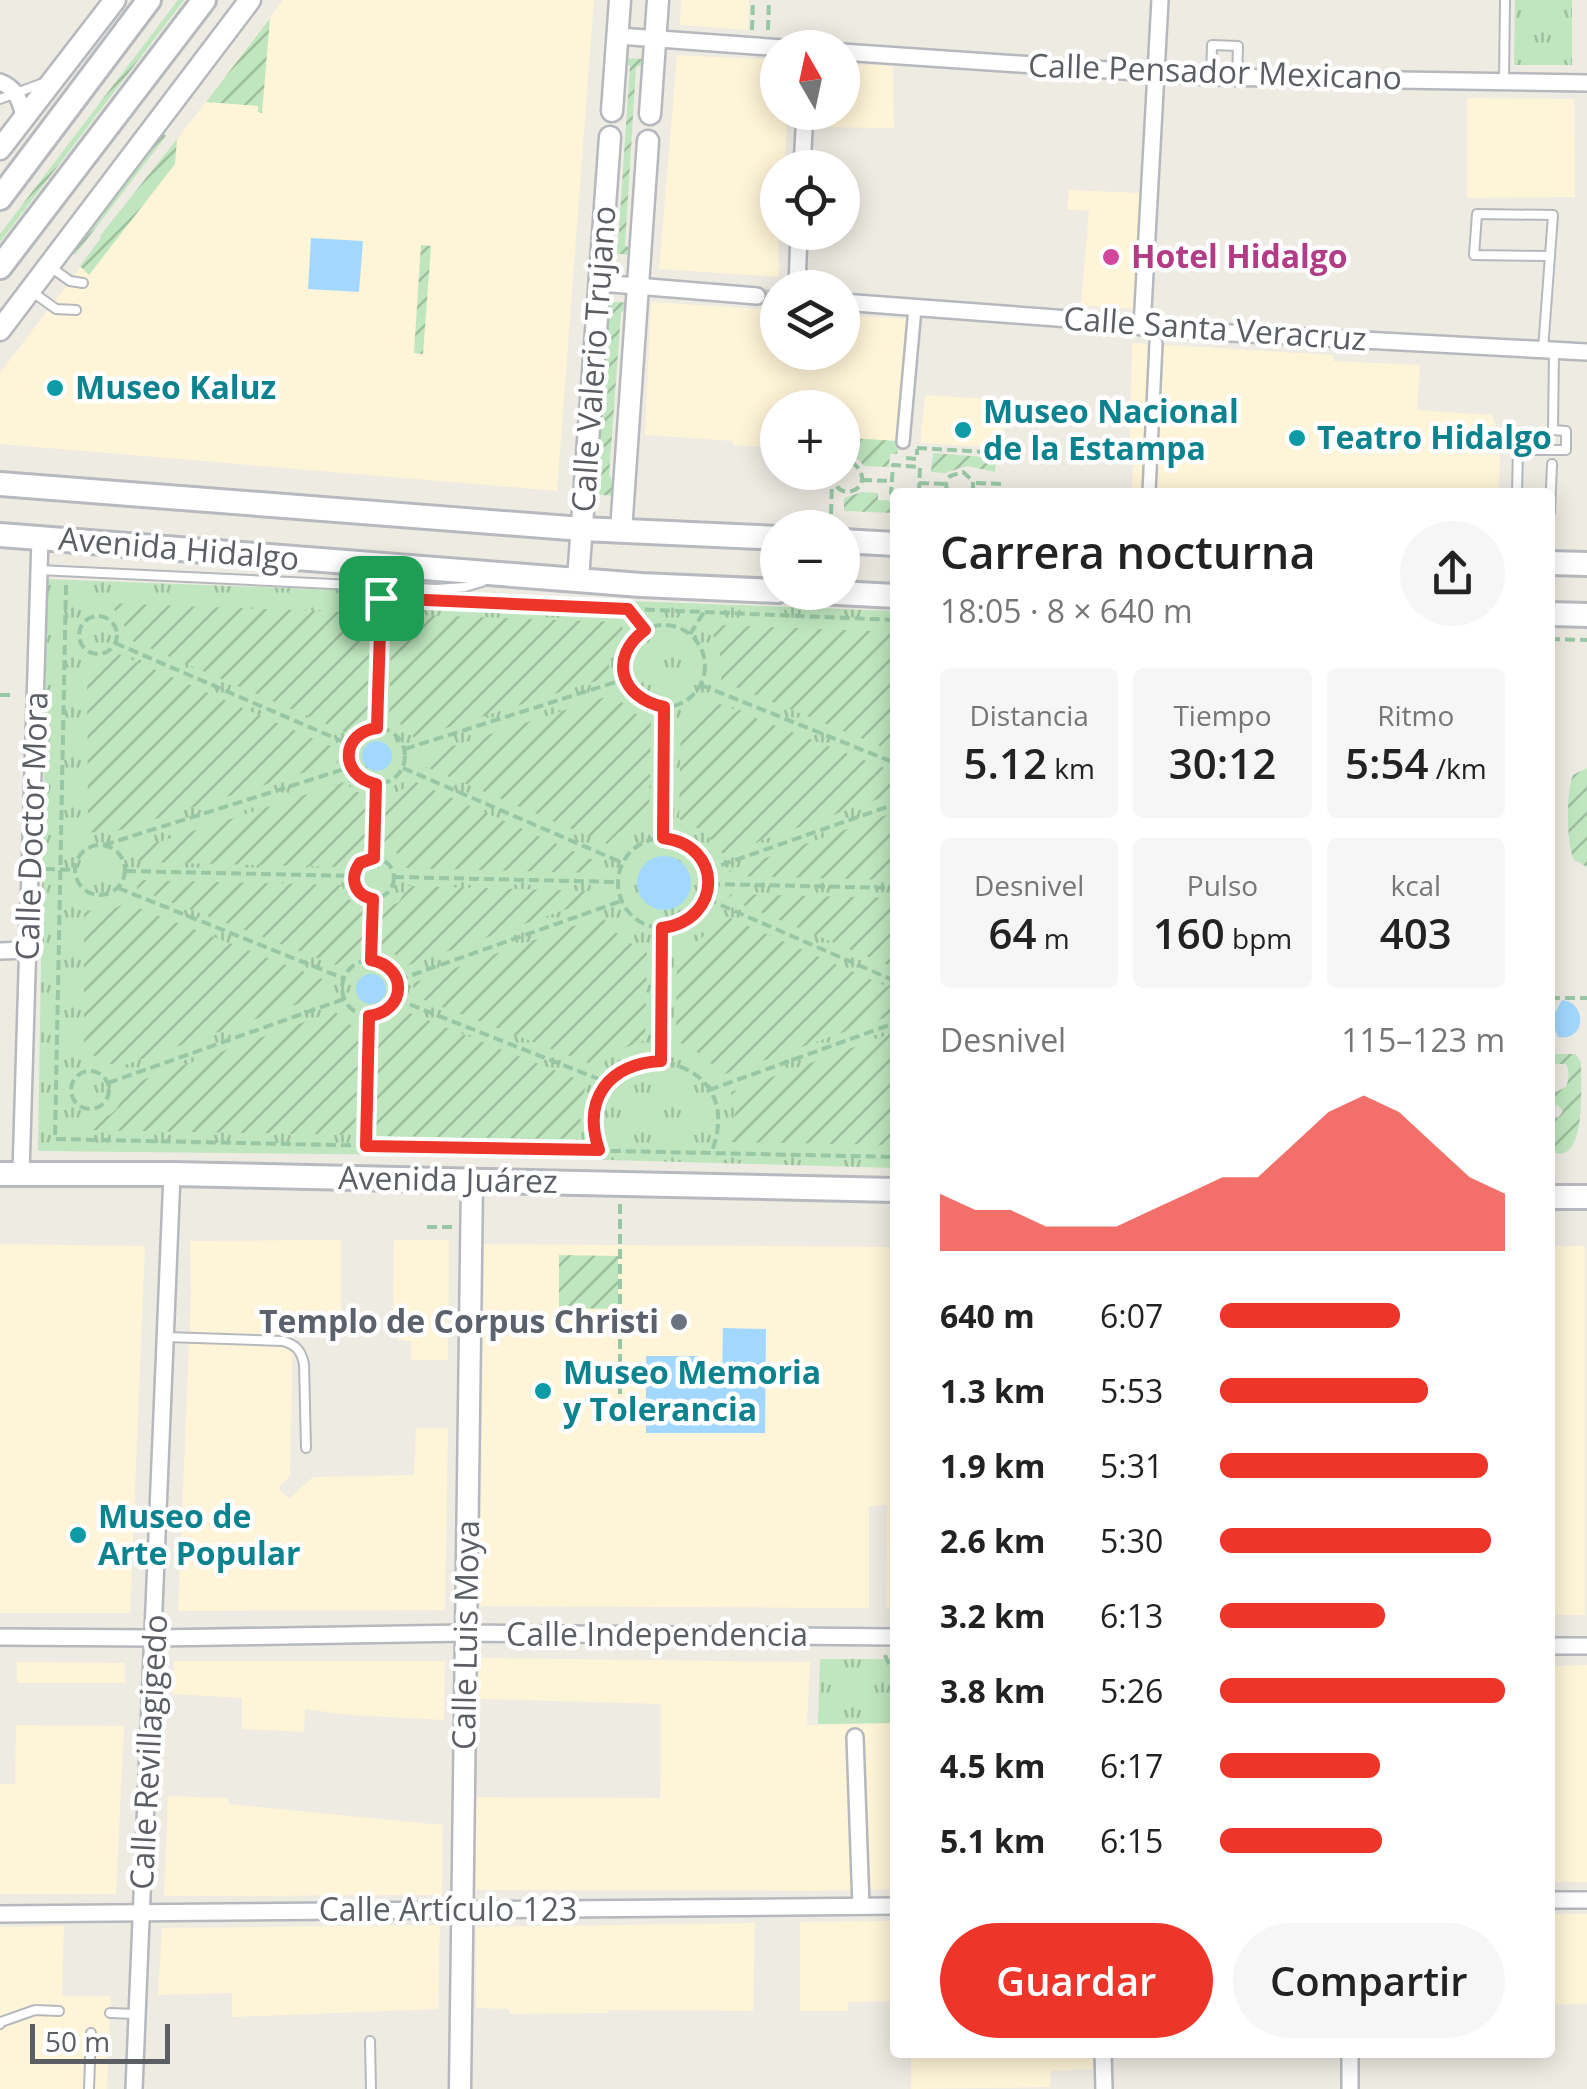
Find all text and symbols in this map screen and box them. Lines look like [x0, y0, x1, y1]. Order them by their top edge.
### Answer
north arrow [760, 30, 860, 130]
map controls [760, 30, 860, 610]
street label: Calle Pensador Mexicano [1027, 42, 1403, 99]
button: locate [760, 150, 860, 250]
street label: Calle Valerio Trujano [560, 204, 625, 514]
place label: Hotel Hidalgo [1131, 234, 1348, 277]
marker: Hotel Hidalgo [1100, 246, 1122, 268]
button: layers [760, 270, 860, 370]
street label: Calle Santa Veracruz [1062, 295, 1368, 360]
place label: Museo Kaluz [75, 365, 276, 408]
marker: Museo Kaluz [44, 377, 66, 399]
place label: Museo Nacional de la Estampa [983, 389, 1239, 469]
button: + [760, 390, 860, 490]
place label: Teatro Hidalgo [1317, 415, 1552, 458]
marker: Museo Nacional de la Estampa [952, 419, 974, 441]
marker: Teatro Hidalgo [1286, 427, 1308, 449]
button: − [760, 510, 860, 610]
street label: Avenida Hidalgo [57, 516, 301, 579]
text: Carrera nocturna [940, 521, 1316, 582]
button: share [1400, 521, 1505, 626]
pin [339, 556, 424, 641]
icon: arrive [354, 571, 409, 626]
text: 18:05 · 8 × 640 m [940, 589, 1193, 632]
street label: Calle Doctor Mora [4, 691, 57, 961]
text: Distancia [969, 696, 1089, 734]
text: Tiempo [1173, 696, 1272, 734]
text: Ritmo [1377, 696, 1454, 734]
text: 5.12 [963, 734, 1047, 791]
text: 30:12 [1169, 734, 1276, 791]
text: 5:54 [1345, 734, 1429, 791]
text: km [1047, 749, 1095, 787]
text: /km [1429, 749, 1487, 787]
text: Desnivel [974, 866, 1084, 904]
text: Pulso [1187, 866, 1258, 904]
text: kcal [1390, 866, 1441, 904]
text: 64 [989, 904, 1037, 961]
text: 160 [1153, 904, 1225, 961]
text: 403 [1380, 904, 1452, 961]
text: m [1037, 919, 1070, 957]
text: bpm [1225, 919, 1292, 957]
text: Desnivel [940, 1018, 1066, 1061]
text: 115–123 m [1341, 1018, 1505, 1061]
street label: Avenida Juárez [338, 1155, 558, 1202]
text: 640 m [940, 1294, 1035, 1337]
text: 6:07 [1100, 1294, 1163, 1337]
place label: Templo de Corpus Christi [259, 1299, 659, 1342]
marker: Templo de Corpus Christi [668, 1311, 690, 1333]
place label: Museo Memoria y Tolerancia [563, 1350, 821, 1430]
text: 1.3 km [940, 1369, 1045, 1412]
text: 5:53 [1100, 1369, 1163, 1412]
marker: Museo Memoria y Tolerancia [532, 1380, 554, 1402]
text: 1.9 km [940, 1444, 1045, 1487]
text: 5:31 [1100, 1444, 1163, 1487]
place label: Museo de Arte Popular [98, 1494, 301, 1574]
text: 2.6 km [940, 1519, 1045, 1562]
text: 5:30 [1100, 1519, 1163, 1562]
street label: Calle Luis Moya [441, 1520, 488, 1750]
marker: Museo de Arte Popular [67, 1524, 89, 1546]
text: 3.2 km [940, 1594, 1045, 1637]
text: 6:13 [1100, 1594, 1163, 1637]
street label: Calle Independencia [506, 1612, 808, 1655]
street label: Calle Revillagigedo [119, 1613, 176, 1891]
text: 3.8 km [940, 1669, 1045, 1712]
text: 5:26 [1100, 1669, 1163, 1712]
text: 4.5 km [940, 1744, 1045, 1787]
text: 6:17 [1100, 1744, 1163, 1787]
text: 5.1 km [940, 1819, 1045, 1862]
text: 6:15 [1100, 1819, 1163, 1862]
street label: Calle Artículo 123 [319, 1887, 577, 1930]
button: Guardar [940, 1923, 1213, 2038]
button: Compartir [1233, 1923, 1505, 2038]
scale bar [30, 2019, 170, 2064]
text: 50 m [45, 2022, 110, 2060]

